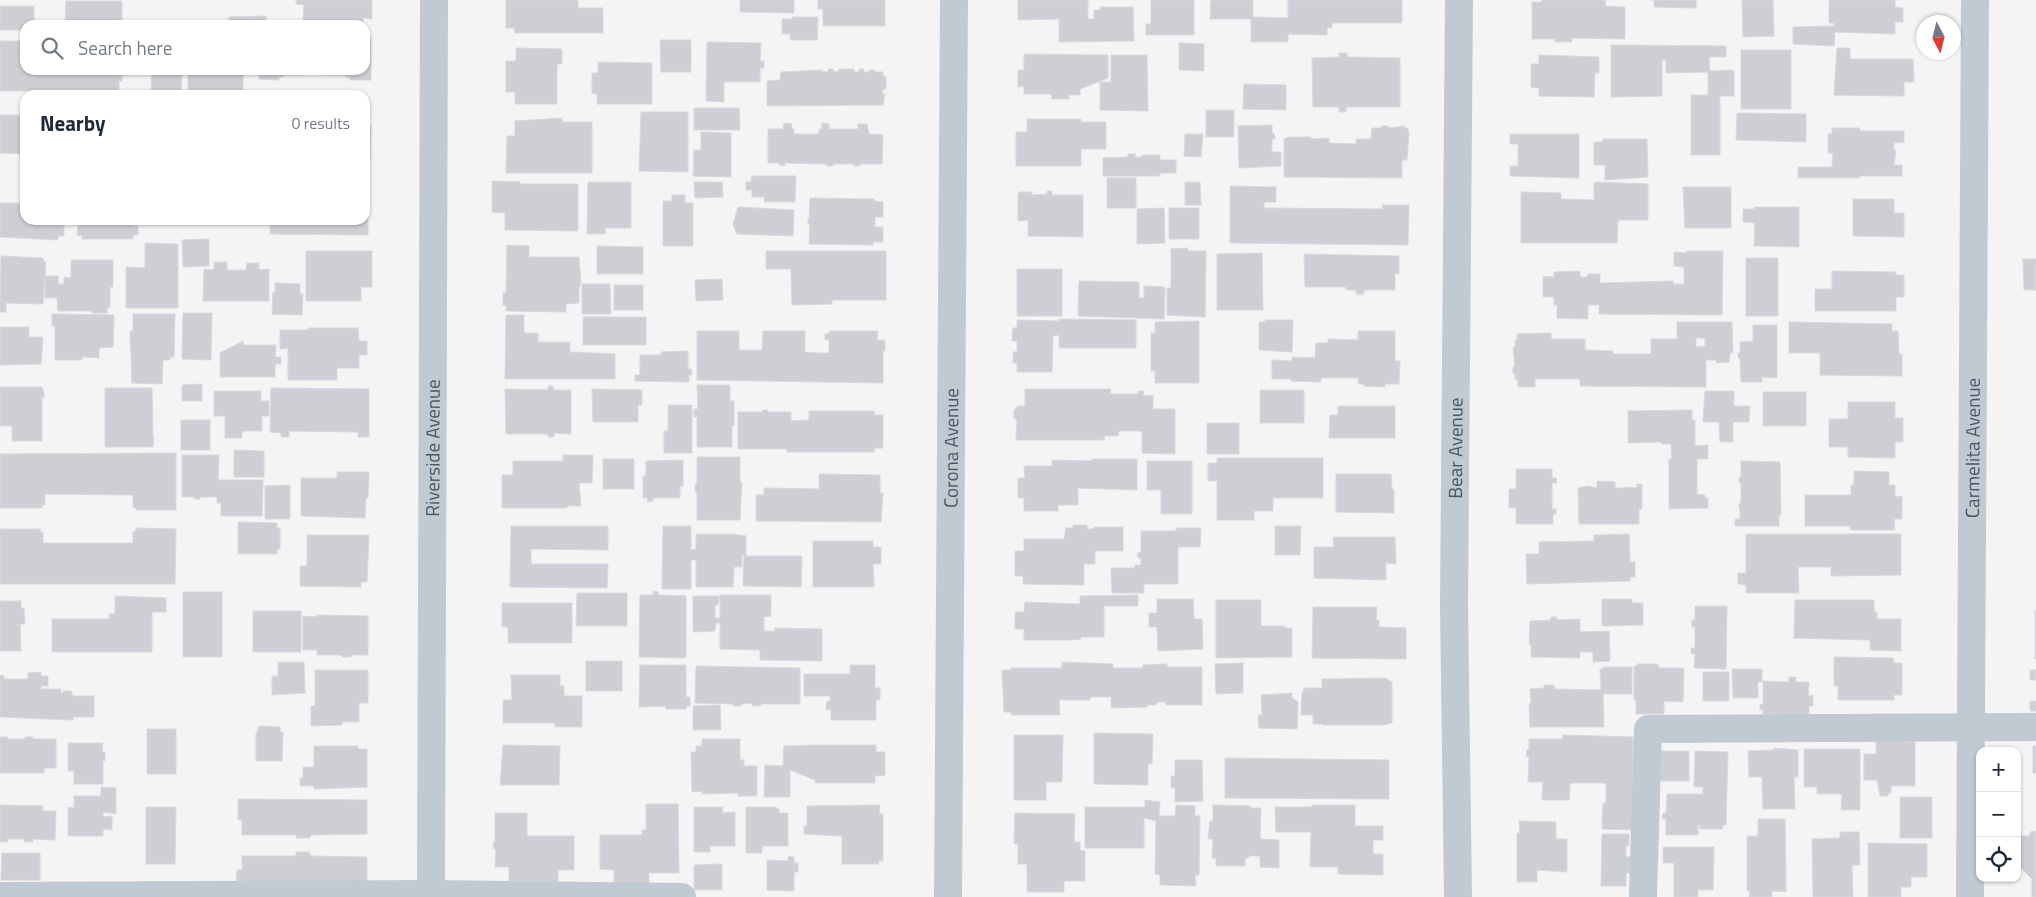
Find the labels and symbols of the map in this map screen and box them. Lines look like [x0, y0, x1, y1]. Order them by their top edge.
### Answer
north arrow [1916, 15, 1961, 60]
street label: Carmelita Avenue [1957, 378, 1987, 518]
street label: Riverside Avenue [417, 379, 447, 517]
street label: Corona Avenue [936, 388, 965, 508]
street label: Bear Avenue [1440, 397, 1470, 499]

